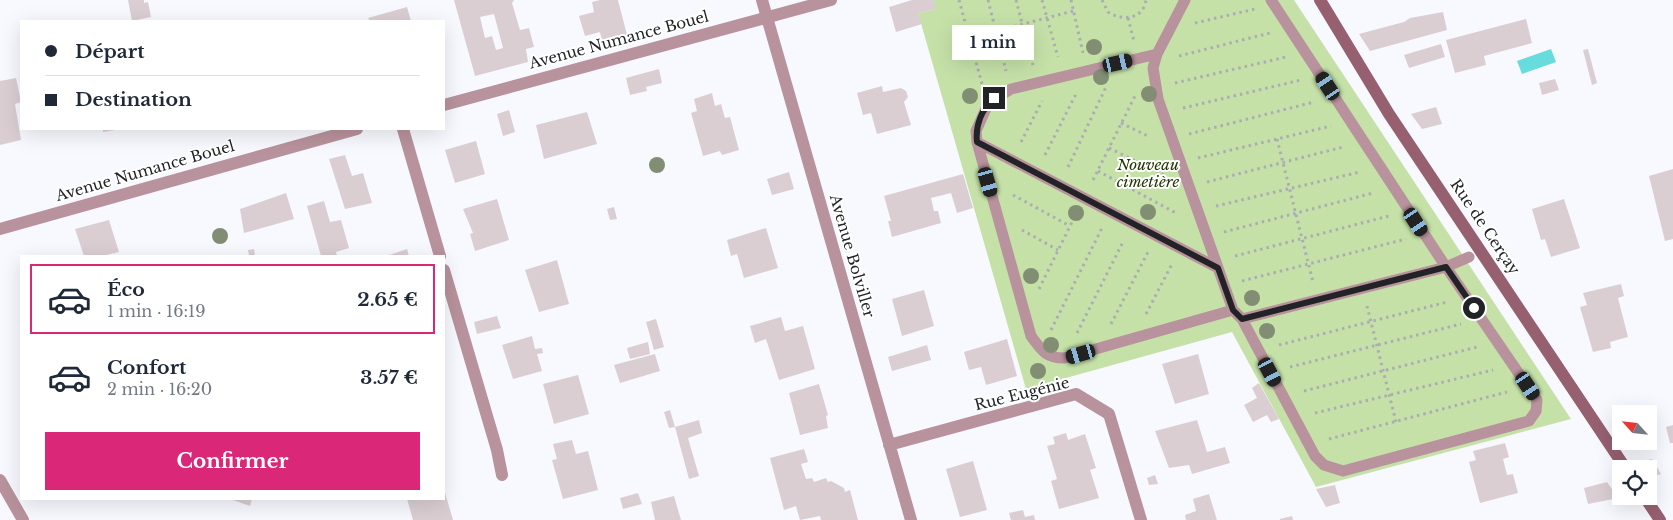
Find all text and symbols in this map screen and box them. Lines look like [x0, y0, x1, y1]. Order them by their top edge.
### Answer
street label: Avenue Numance Bouel [526, 6, 711, 73]
callout: 1 min [953, 26, 1035, 61]
text: 1 min [970, 32, 1016, 52]
text: Départ [75, 40, 144, 63]
car [1101, 52, 1134, 74]
car [1313, 69, 1342, 103]
route end [983, 87, 1005, 109]
text: Destination [75, 88, 192, 111]
street label: Avenue Numance Bouel [52, 136, 237, 205]
park label: Nouveau cimetière [1116, 155, 1179, 191]
car [976, 166, 999, 198]
street label: Rue de Cerçay [1446, 175, 1525, 278]
street label: Avenue Bolviller [826, 191, 879, 320]
car [1401, 205, 1430, 239]
icon: car [47, 277, 92, 322]
text: Éco [107, 278, 145, 301]
text: 2.65 € [357, 288, 418, 311]
route start [1463, 297, 1485, 319]
text: 1 min · 16:19 [107, 301, 206, 321]
car [1064, 343, 1097, 365]
icon: car [47, 355, 92, 400]
car [1256, 355, 1283, 389]
text: Confort [107, 356, 186, 379]
text: 3.57 € [360, 366, 418, 389]
car [1513, 369, 1542, 403]
street label: Rue Eugénie [972, 373, 1071, 414]
text: 2 min · 16:20 [107, 379, 212, 399]
north arrow [1612, 405, 1658, 450]
map controls [1612, 405, 1657, 505]
button: Confirmer [45, 432, 420, 490]
button: locate [1612, 460, 1657, 505]

